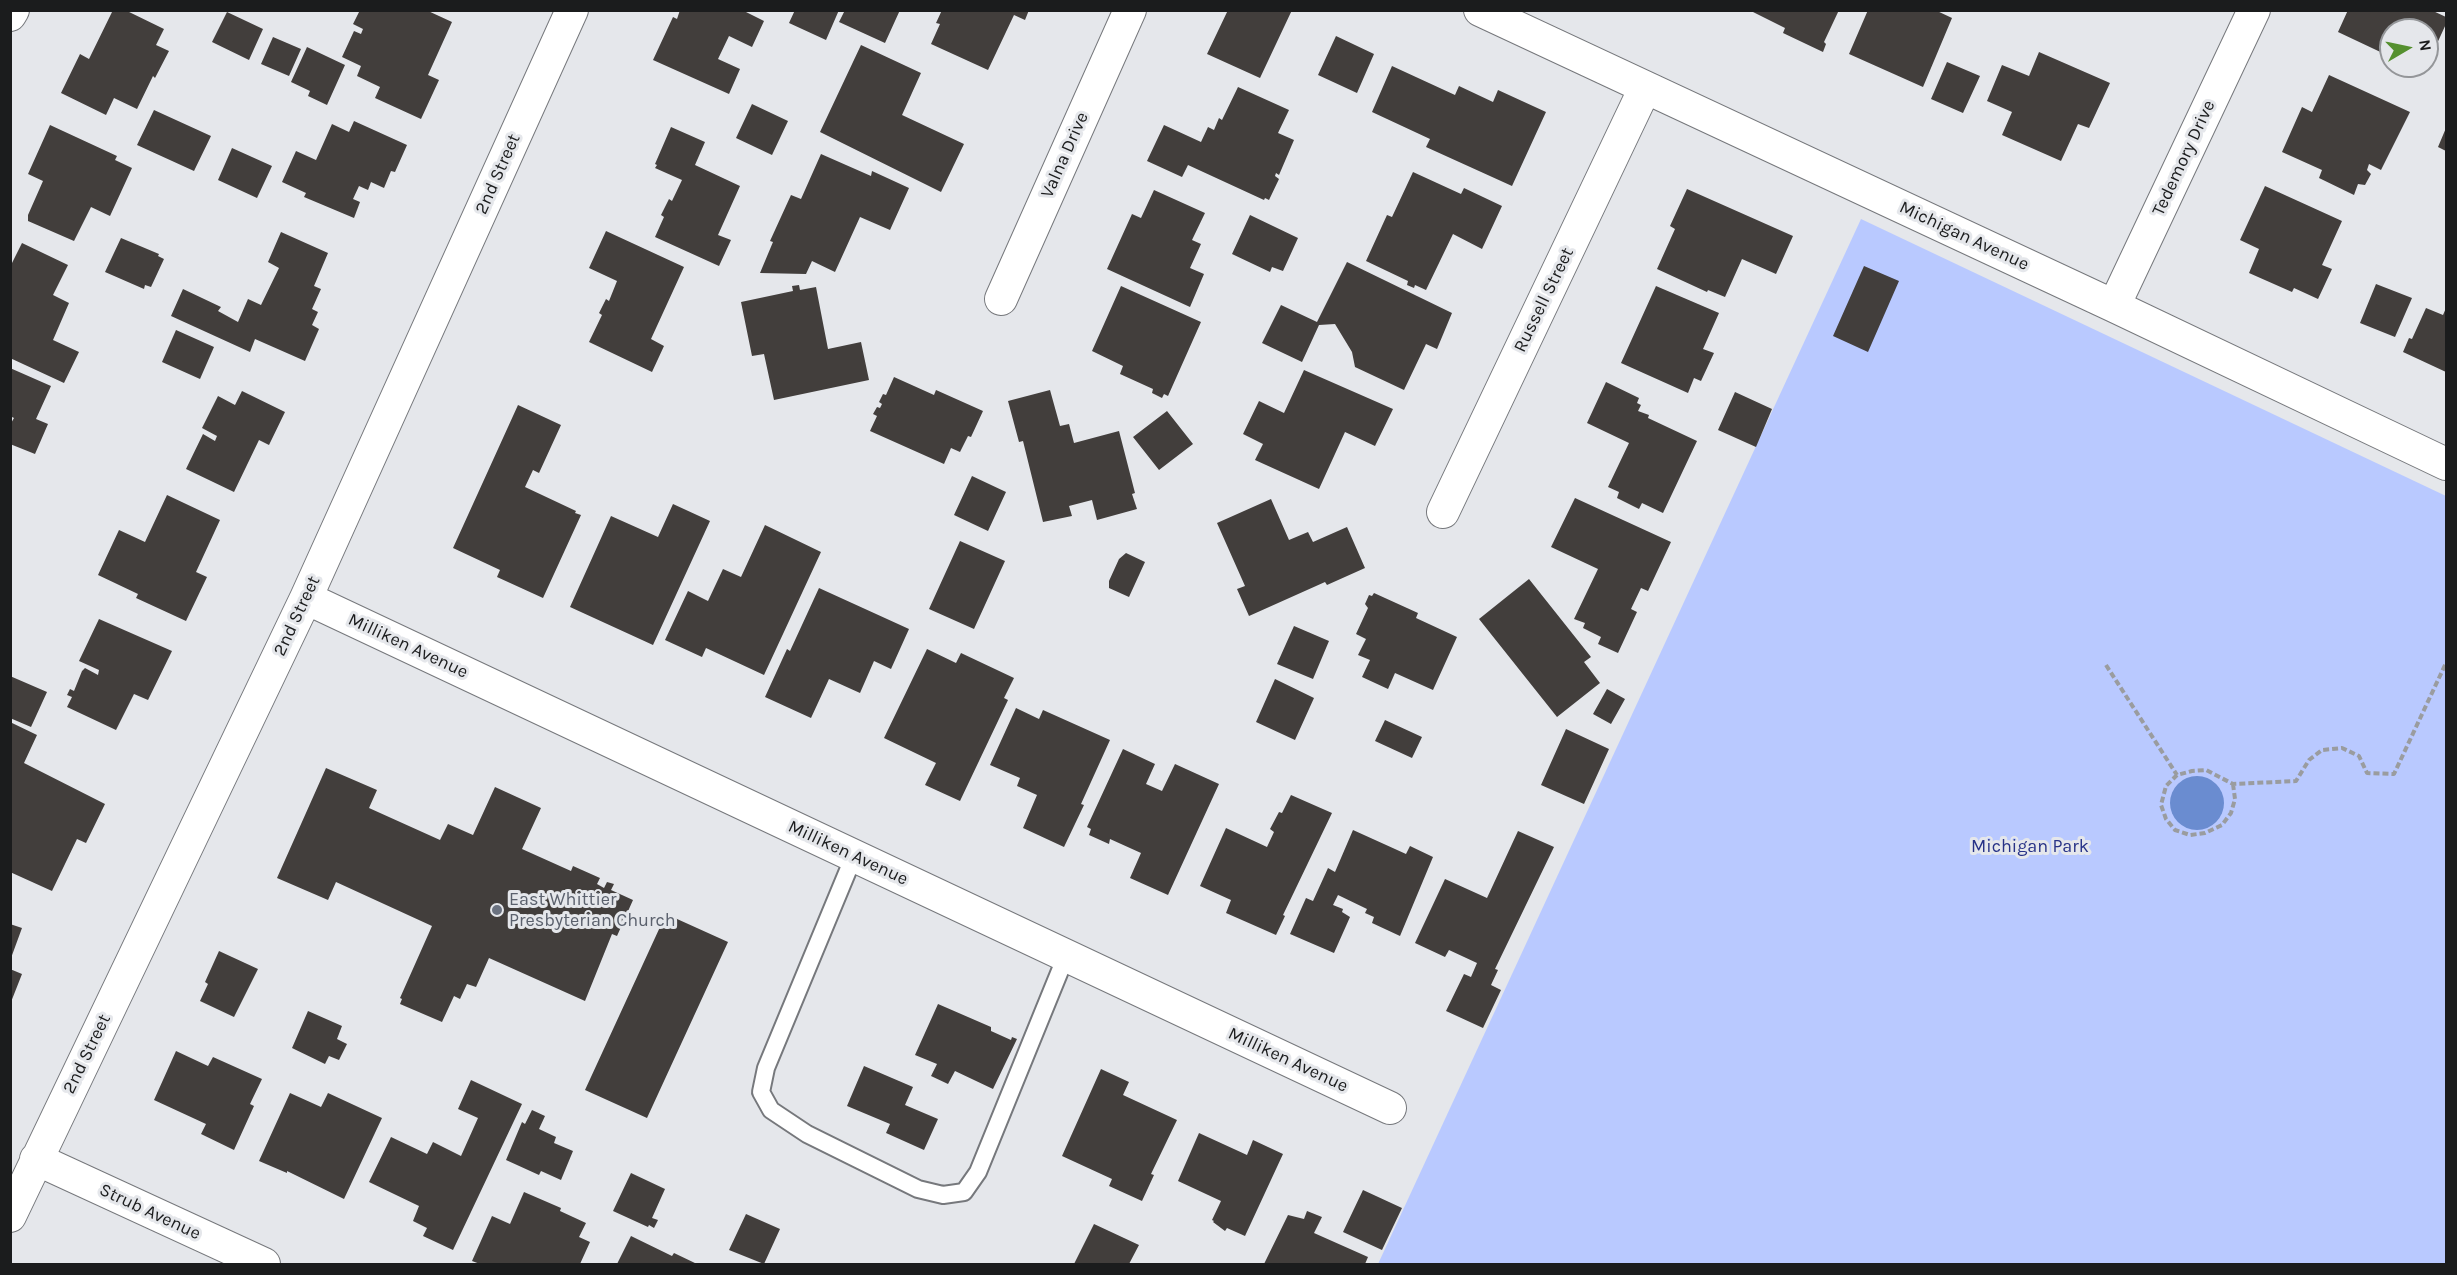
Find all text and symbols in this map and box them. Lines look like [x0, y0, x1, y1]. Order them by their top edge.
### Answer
north arrow [2379, 18, 2439, 78]
text: N [2415, 38, 2436, 53]
street label: Tedemory Drive [2148, 97, 2220, 219]
street label: Valna Drive [1037, 109, 1093, 201]
street label: 2nd Street [471, 130, 525, 218]
street label: Michigan Avenue [1896, 197, 2032, 275]
street label: Russell Street [1509, 244, 1579, 356]
street label: 2nd Street [269, 573, 325, 659]
street label: Milliken Avenue [345, 609, 471, 683]
street label: Milliken Avenue [785, 816, 911, 890]
park label: Michigan Park [1971, 836, 2089, 858]
place label: East Whittier Presbyterian Church [509, 889, 676, 932]
marker: East Whittier Presbyterian Church [490, 903, 504, 917]
street label: 2nd Street [59, 1011, 115, 1097]
street label: Milliken Avenue [1225, 1023, 1351, 1097]
street label: Strub Avenue [96, 1179, 204, 1245]

